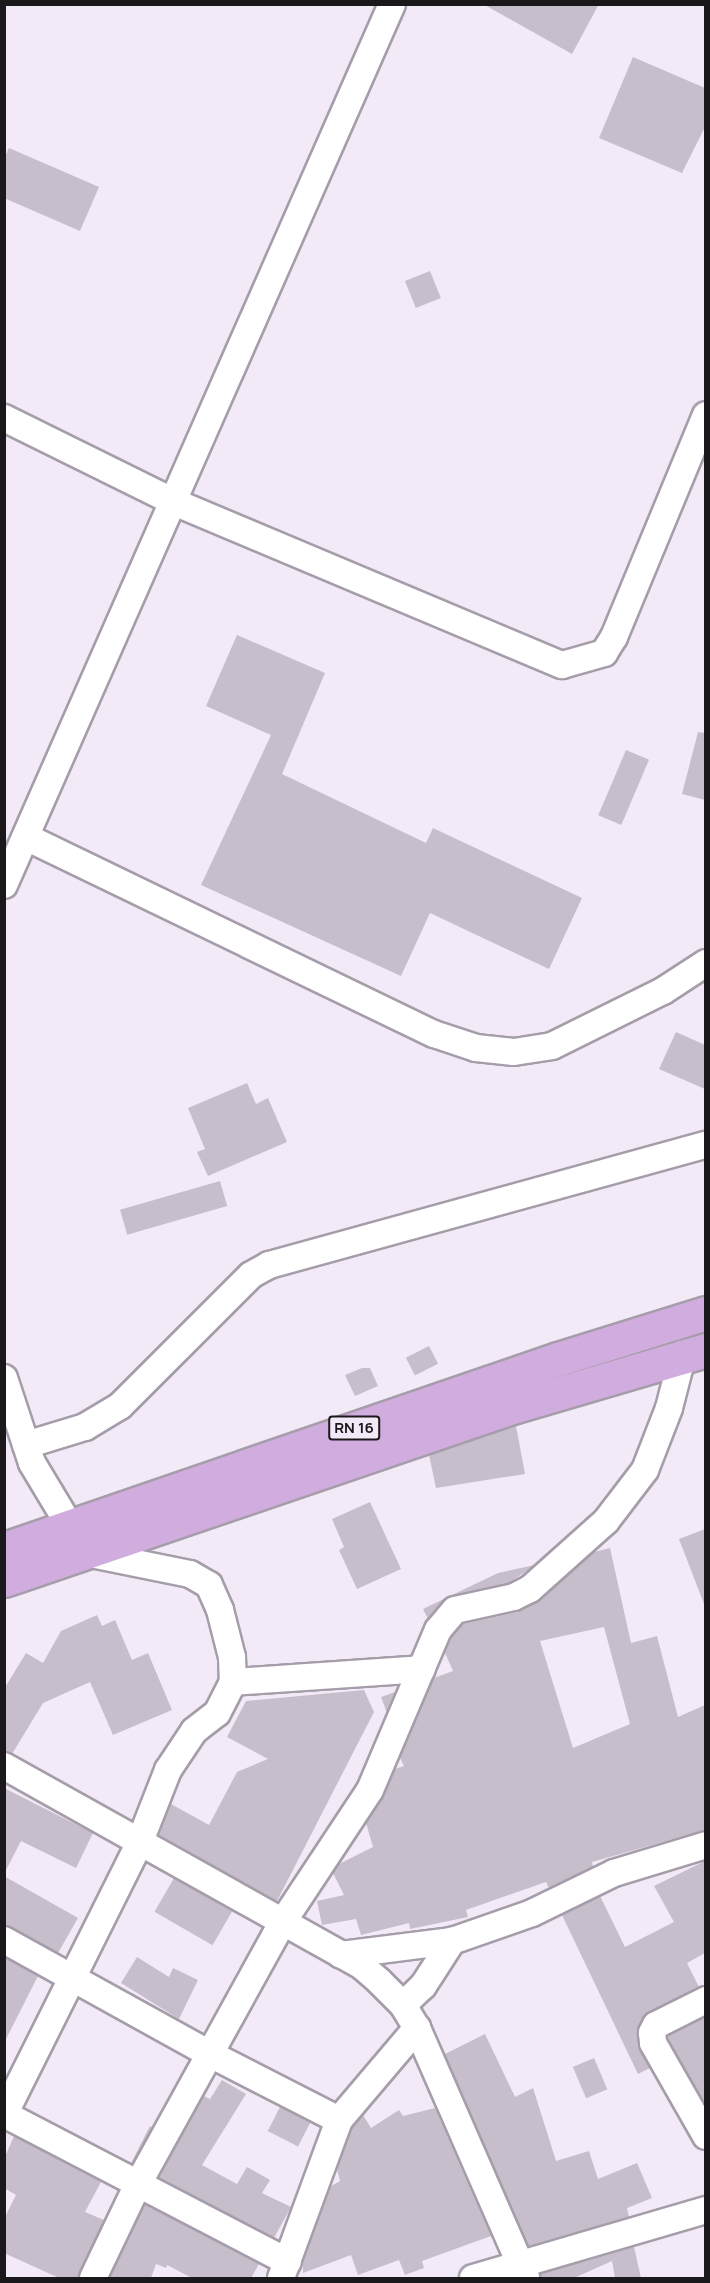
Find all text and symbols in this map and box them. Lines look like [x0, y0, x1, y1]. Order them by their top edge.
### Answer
road number: RN 16 [327, 1416, 381, 1440]

